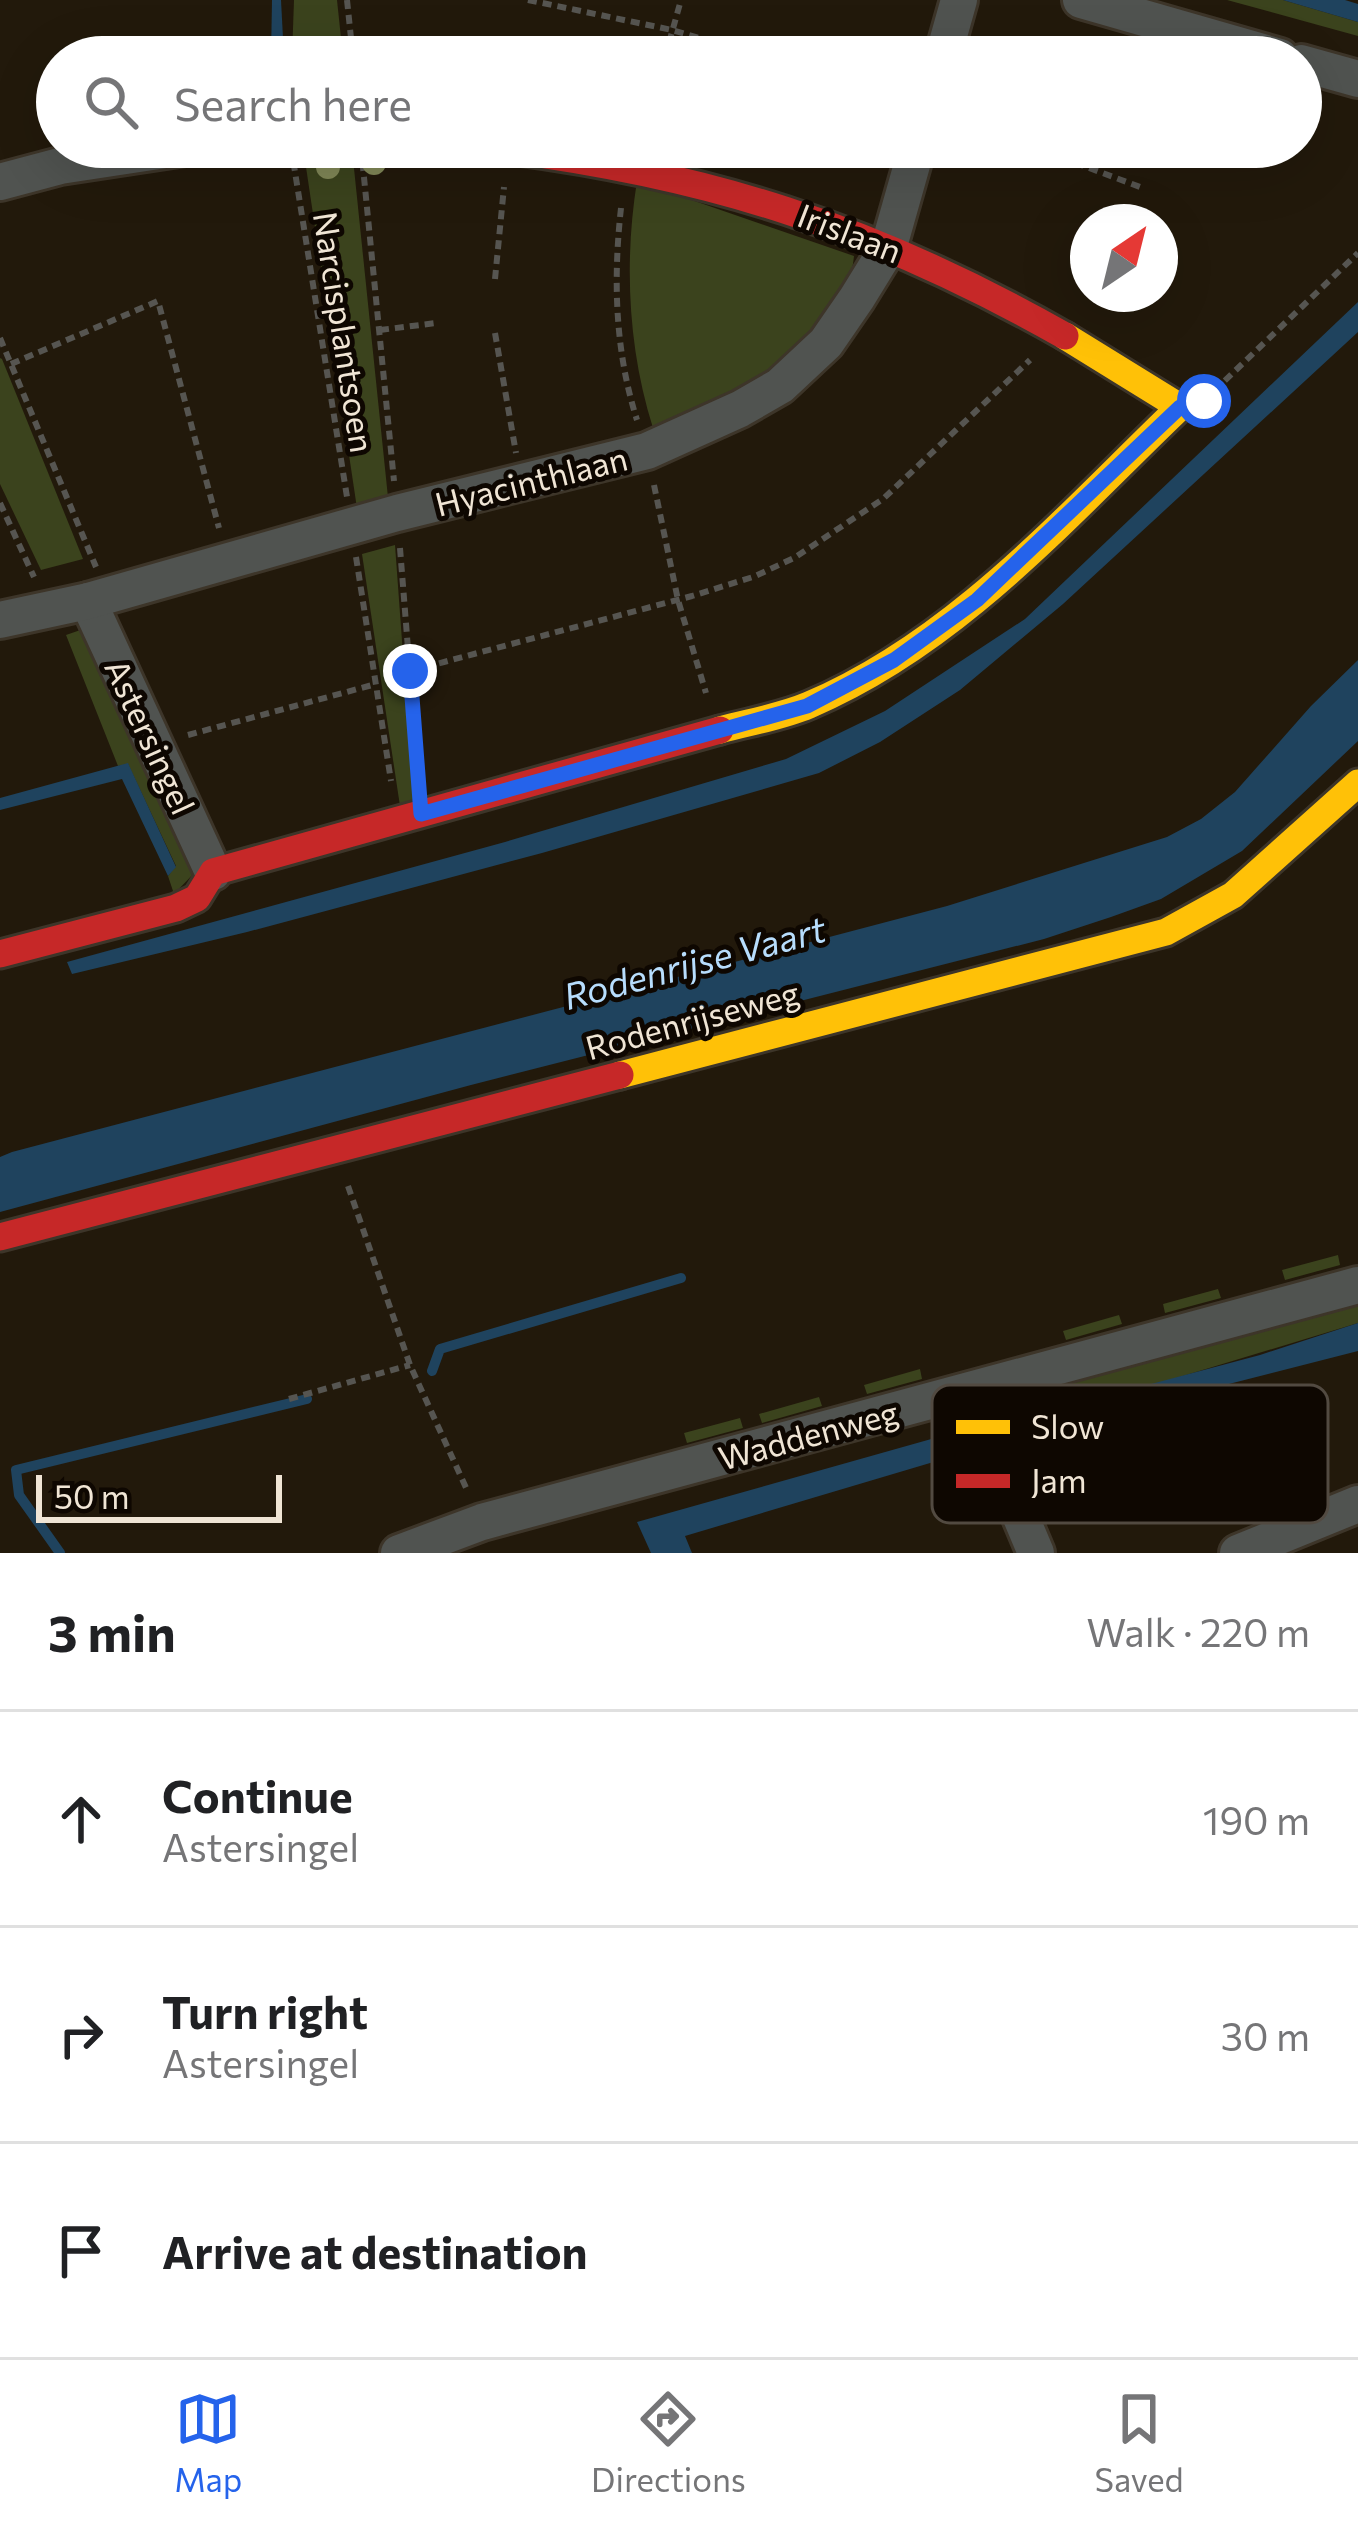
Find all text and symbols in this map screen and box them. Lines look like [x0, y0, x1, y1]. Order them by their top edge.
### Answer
search box [36, 36, 1322, 168]
icon: search [78, 69, 144, 135]
text: Search here [174, 75, 412, 130]
street label: Irislaan [792, 194, 908, 270]
north arrow [1070, 204, 1178, 312]
street label: Narcisplantsoen [306, 209, 384, 455]
route start [1177, 374, 1231, 428]
street label: Hyacinthlaan [431, 436, 631, 524]
route end [383, 644, 437, 698]
street label: Astersingel [97, 652, 205, 820]
water label: Rodenrijse Vaart [558, 905, 831, 1017]
street label: Rodenrijseweg [581, 971, 803, 1067]
legend [932, 1385, 1328, 1523]
street label: Waddenweg [714, 1390, 902, 1478]
text: Slow [1031, 1405, 1104, 1446]
text: Jam [1031, 1459, 1087, 1500]
scale bar [36, 1469, 282, 1522]
text: 50 m [54, 1475, 130, 1516]
text: 3 min [48, 1600, 176, 1663]
text: Walk · 220 m [1087, 1607, 1310, 1655]
text: Continue [162, 1767, 353, 1822]
icon: ahead [48, 1786, 114, 1852]
text: 190 m [1203, 1795, 1310, 1843]
text: Astersingel [162, 1822, 359, 1870]
text: Turn right [162, 1983, 368, 2038]
icon: right [48, 2002, 114, 2068]
text: 30 m [1221, 2011, 1310, 2059]
text: Astersingel [162, 2038, 359, 2086]
icon: arrive [48, 2218, 114, 2284]
text: Arrive at destination [162, 2223, 588, 2278]
tab: Map [174, 2386, 242, 2499]
tab: Directions [591, 2386, 746, 2499]
tab: Saved [1095, 2386, 1184, 2499]

